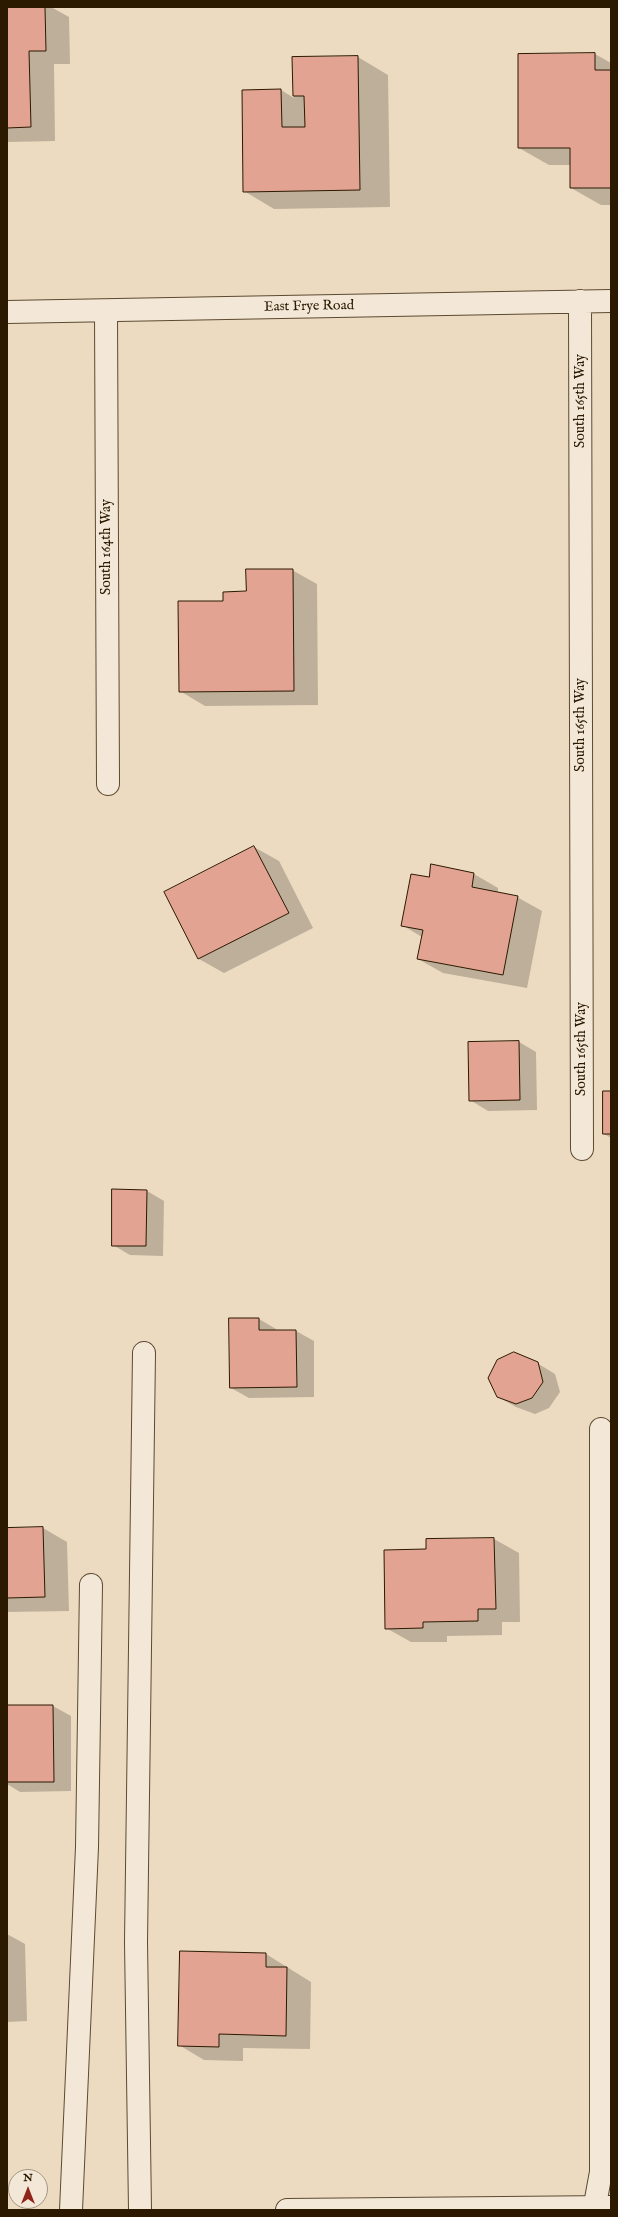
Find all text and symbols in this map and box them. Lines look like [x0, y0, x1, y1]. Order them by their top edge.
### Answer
street label: East Frye Road [264, 298, 354, 316]
street label: South 165th Way [573, 354, 589, 448]
street label: South 164th Way [99, 499, 115, 595]
street label: South 165th Way [573, 678, 589, 772]
street label: South 165th Way [574, 1002, 590, 1096]
north arrow [8, 2169, 48, 2209]
text: N [23, 2171, 33, 2185]

